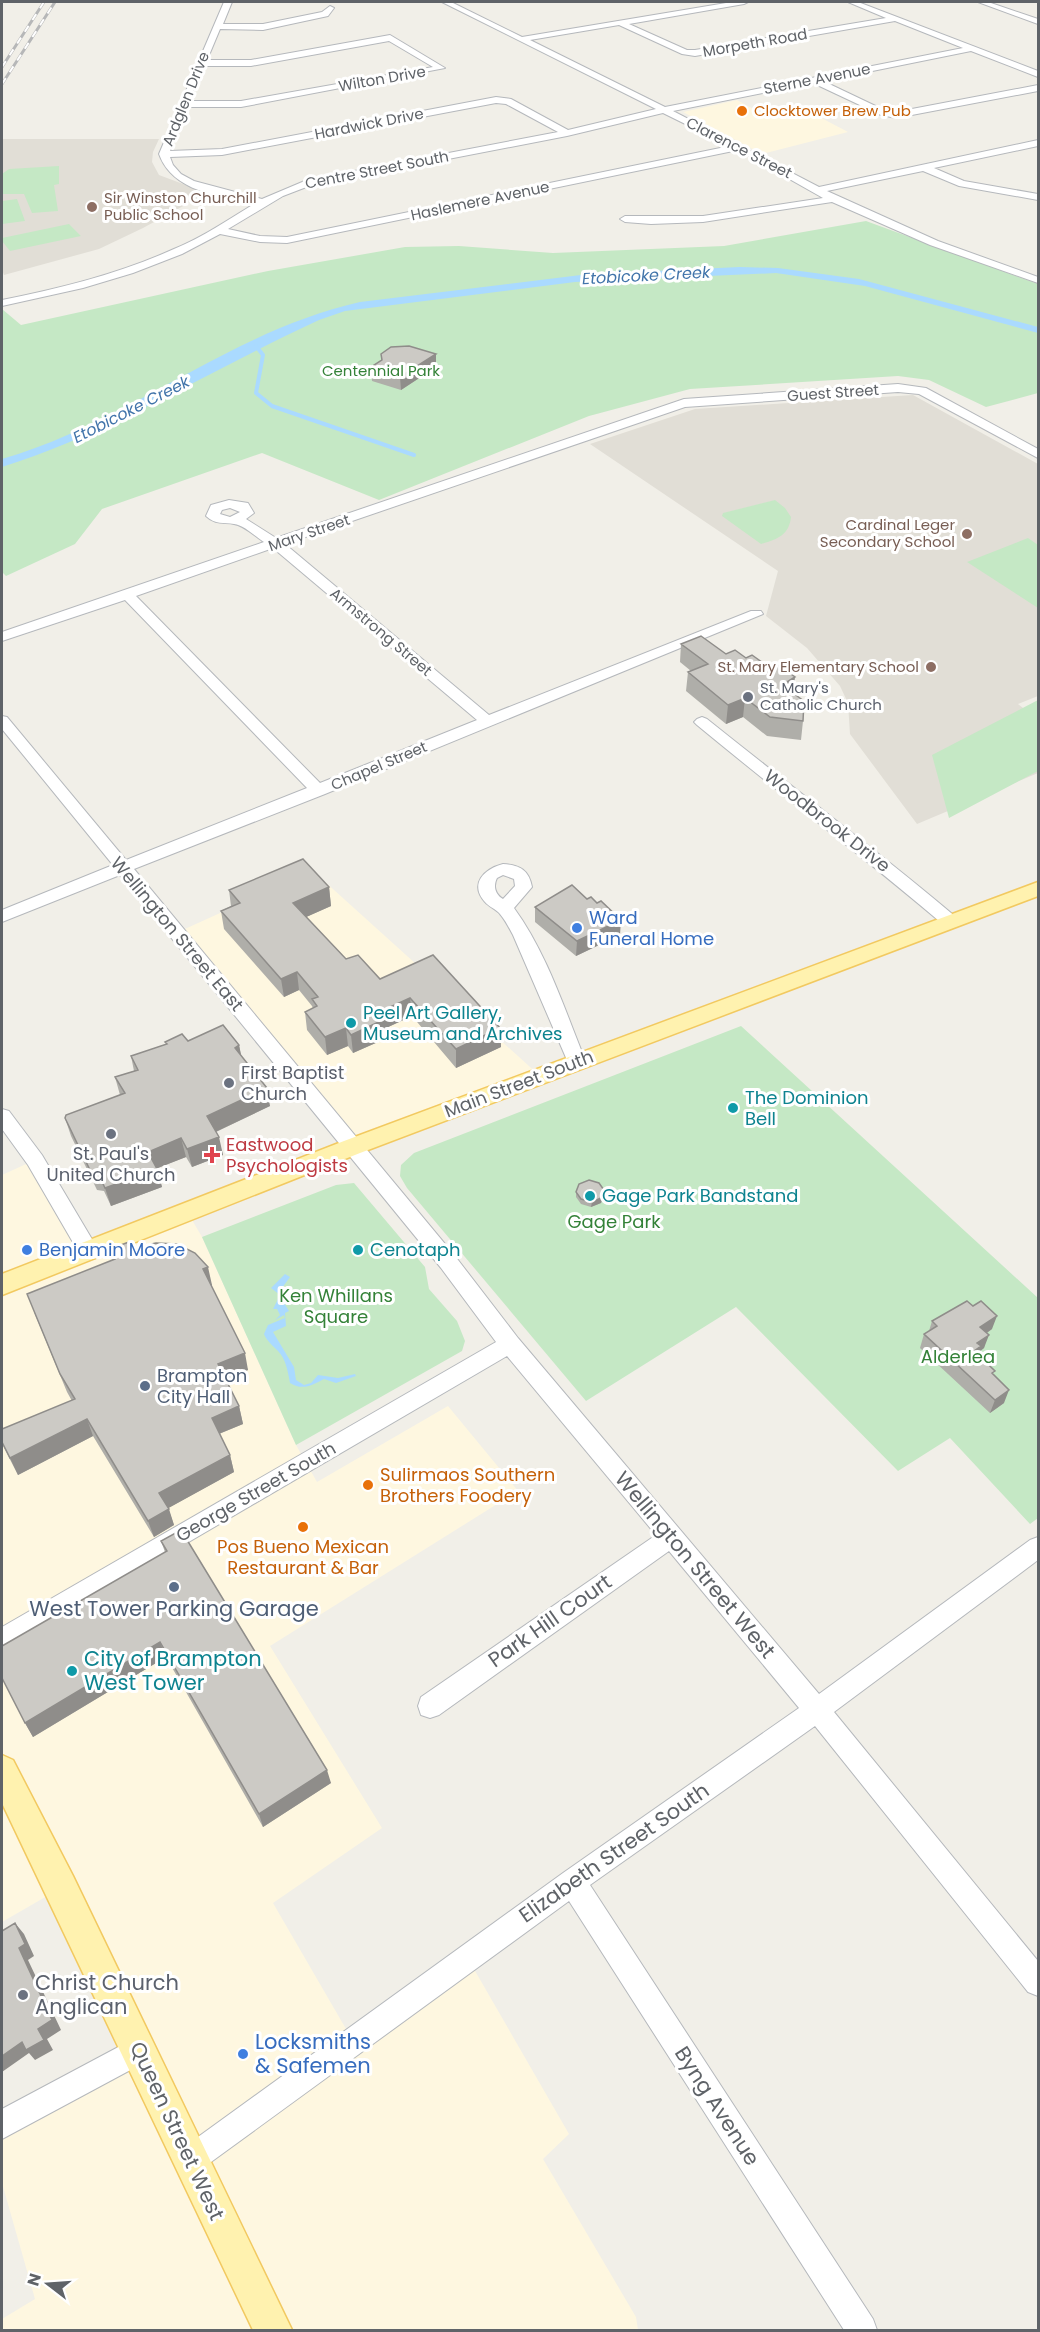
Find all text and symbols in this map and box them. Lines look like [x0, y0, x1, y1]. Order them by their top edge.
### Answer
street label: Morpeth Road [701, 23, 809, 62]
street label: Ardglen Drive [157, 48, 214, 149]
street label: Sterne Avenue [762, 58, 872, 99]
street label: Wilton Drive [337, 61, 427, 97]
place label: Clocktower Brew Pub [754, 100, 911, 121]
street label: Hardwick Drive [313, 103, 425, 144]
marker: Clocktower Brew Pub [735, 104, 749, 118]
street label: Clarence Street [683, 112, 796, 183]
street label: Centre Street South [303, 145, 450, 194]
street label: Haslemere Avenue [409, 176, 551, 225]
place label: Sir Winston Churchill Public School [104, 187, 257, 225]
marker: Sir Winston Churchill Public School [85, 200, 99, 214]
water label: Etobicoke Creek [581, 261, 711, 290]
park label: Centennial Park [322, 360, 440, 381]
water label: Etobicoke Creek [69, 370, 194, 449]
street label: Guest Street [786, 379, 879, 406]
street label: Mary Street [265, 509, 352, 556]
place label: Cardinal Leger Secondary School [820, 514, 955, 552]
marker: Cardinal Leger Secondary School [960, 527, 974, 541]
street label: Armstrong Street [326, 583, 437, 681]
place label: St. Mary Elementary School [717, 656, 919, 677]
marker: St. Mary Elementary School [924, 660, 938, 674]
place label: St. Mary's Catholic Church [760, 677, 882, 715]
marker: St. Mary's Catholic Church [741, 690, 755, 704]
street label: Chapel Street [328, 736, 430, 795]
street label: Woodbrook Drive [759, 763, 896, 878]
street label: Wellington Street East [105, 851, 250, 1016]
place label: Ward Funeral Home [589, 905, 714, 951]
marker: Ward Funeral Home [570, 921, 584, 935]
place label: Peel Art Gallery, Museum and Archives [363, 1000, 562, 1046]
marker: Peel Art Gallery, Museum and Archives [344, 1016, 358, 1030]
street label: Main Street South [441, 1044, 597, 1123]
place label: First Baptist Church [241, 1060, 344, 1106]
marker: First Baptist Church [222, 1076, 236, 1090]
place label: The Dominion Bell [745, 1085, 868, 1131]
marker: The Dominion Bell [726, 1101, 740, 1115]
marker: St. Paul's United Church [104, 1127, 118, 1141]
place label: Eastwood Psychologists [226, 1132, 348, 1178]
place label: St. Paul's United Church [47, 1141, 175, 1187]
marker: Eastwood Psychologists [203, 1146, 221, 1164]
place label: Gage Park Bandstand [602, 1183, 798, 1208]
marker: Gage Park Bandstand [583, 1189, 597, 1203]
park label: Gage Park [568, 1209, 661, 1234]
place label: Benjamin Moore [39, 1237, 185, 1262]
place label: Cenotaph [370, 1237, 461, 1262]
marker: Benjamin Moore [20, 1243, 34, 1257]
marker: Cenotaph [351, 1243, 365, 1257]
park label: Ken Whillans Square [279, 1283, 393, 1329]
park label: Alderlea [921, 1344, 995, 1369]
place label: Brampton City Hall [157, 1363, 247, 1409]
marker: Brampton City Hall [138, 1379, 152, 1393]
street label: George Street South [171, 1436, 340, 1548]
place label: Sulirmaos Southern Brothers Foodery [380, 1462, 555, 1508]
street label: Wellington Street West [608, 1465, 782, 1664]
marker: Sulirmaos Southern Brothers Foodery [361, 1478, 375, 1492]
marker: Pos Bueno Mexican Restaurant & Bar [296, 1520, 310, 1534]
place label: Pos Bueno Mexican Restaurant & Bar [217, 1534, 389, 1580]
street label: Park Hill Court [482, 1567, 617, 1674]
marker: West Tower Parking Garage [167, 1580, 181, 1594]
place label: West Tower Parking Garage [29, 1594, 319, 1623]
place label: City of Brampton West Tower [84, 1644, 262, 1697]
marker: City of Brampton West Tower [65, 1664, 79, 1678]
street label: Elizabeth Street South [513, 1776, 715, 1929]
place label: Christ Church Anglican [35, 1968, 179, 2021]
marker: Christ Church Anglican [16, 1988, 30, 2002]
place label: Locksmiths & Safemen [255, 2027, 371, 2080]
street label: Queen Street West [123, 2037, 232, 2225]
street label: Byng Avenue [668, 2040, 767, 2171]
marker: Locksmiths & Safemen [236, 2047, 250, 2061]
north arrow [18, 2254, 78, 2314]
text: N [21, 2271, 47, 2289]

